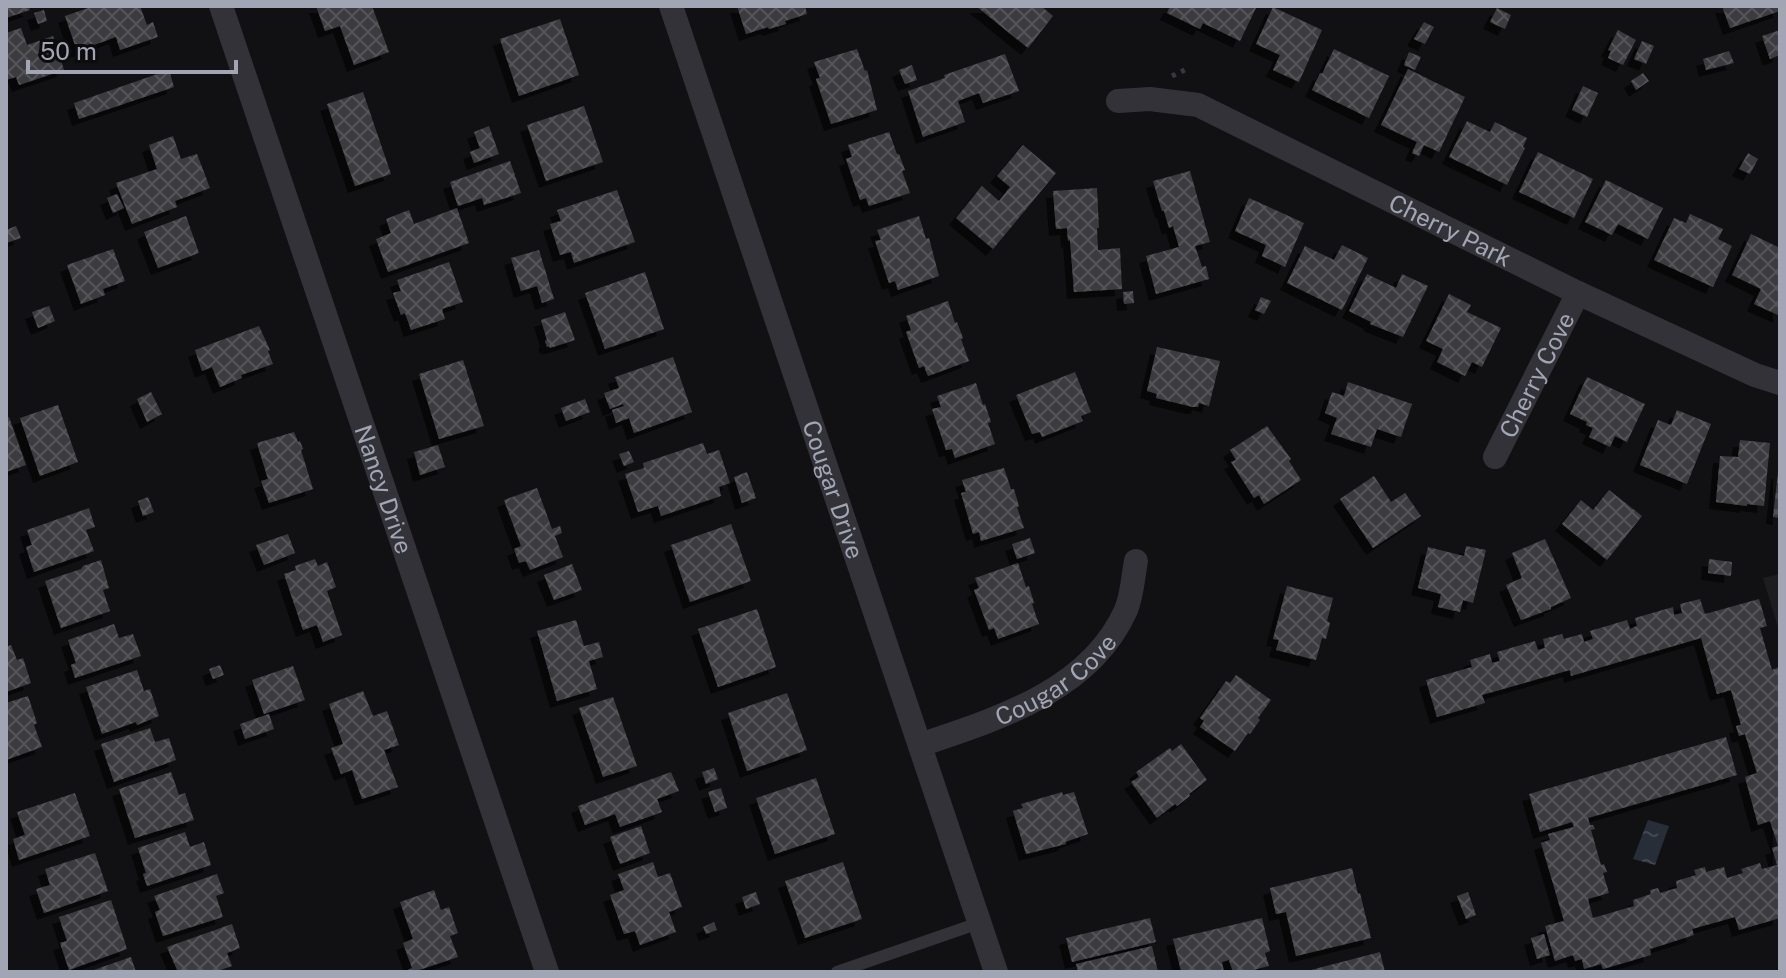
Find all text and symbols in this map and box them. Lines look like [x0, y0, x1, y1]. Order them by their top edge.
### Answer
scale bar [28, 24, 236, 74]
text: 50 m [40, 37, 97, 65]
street label: Cherry Park [1385, 188, 1516, 272]
street label: Cherry Cove [1493, 307, 1580, 442]
street label: Cougar Drive [797, 416, 870, 562]
street label: Nancy Drive [349, 421, 419, 557]
street label: Cougar Cove [991, 628, 1122, 731]

